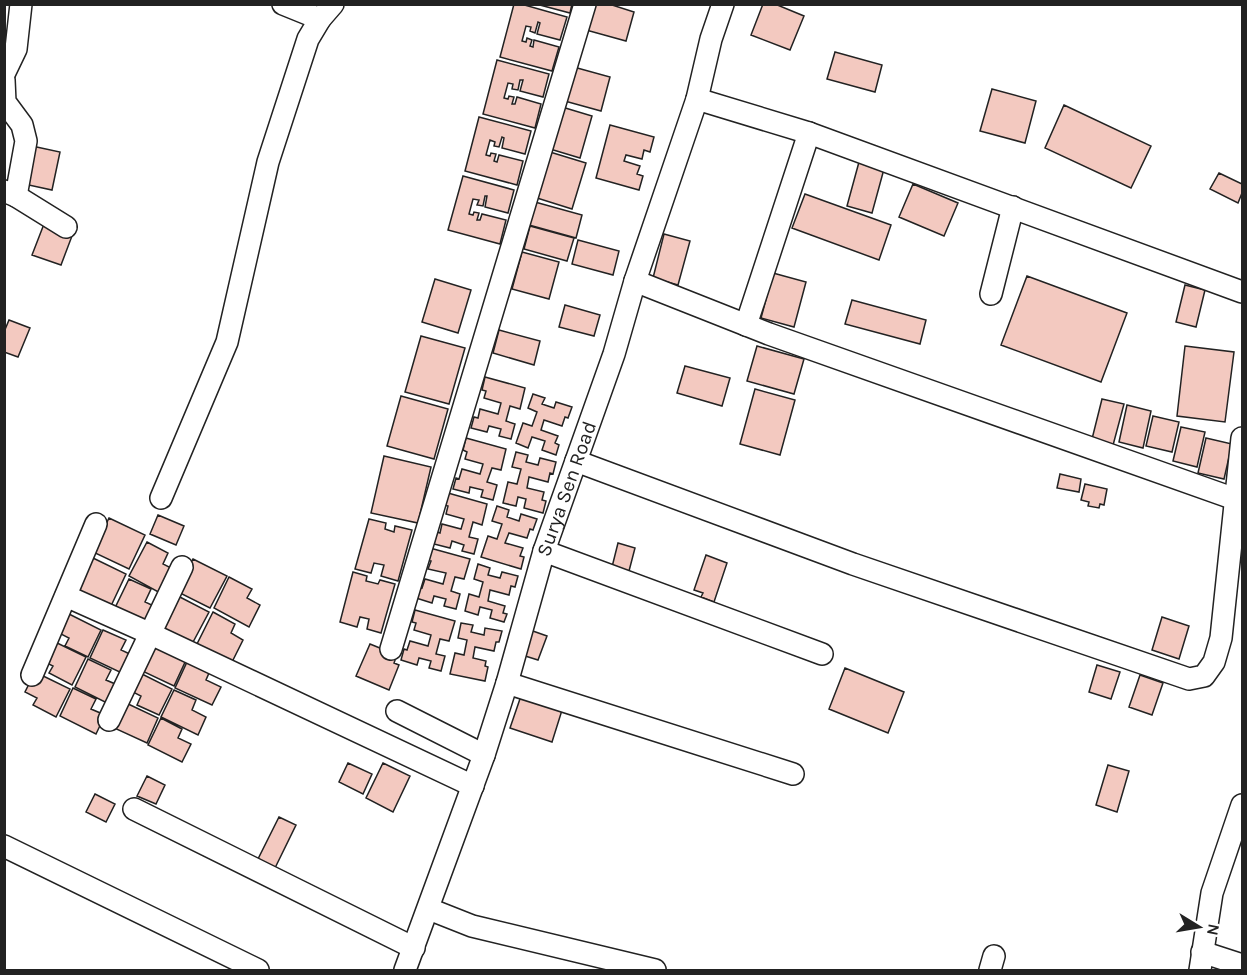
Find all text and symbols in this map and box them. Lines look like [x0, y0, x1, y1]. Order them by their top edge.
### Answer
street label: Surya Sen Road [532, 418, 601, 559]
north arrow [1169, 897, 1229, 957]
text: N [1203, 922, 1224, 937]

